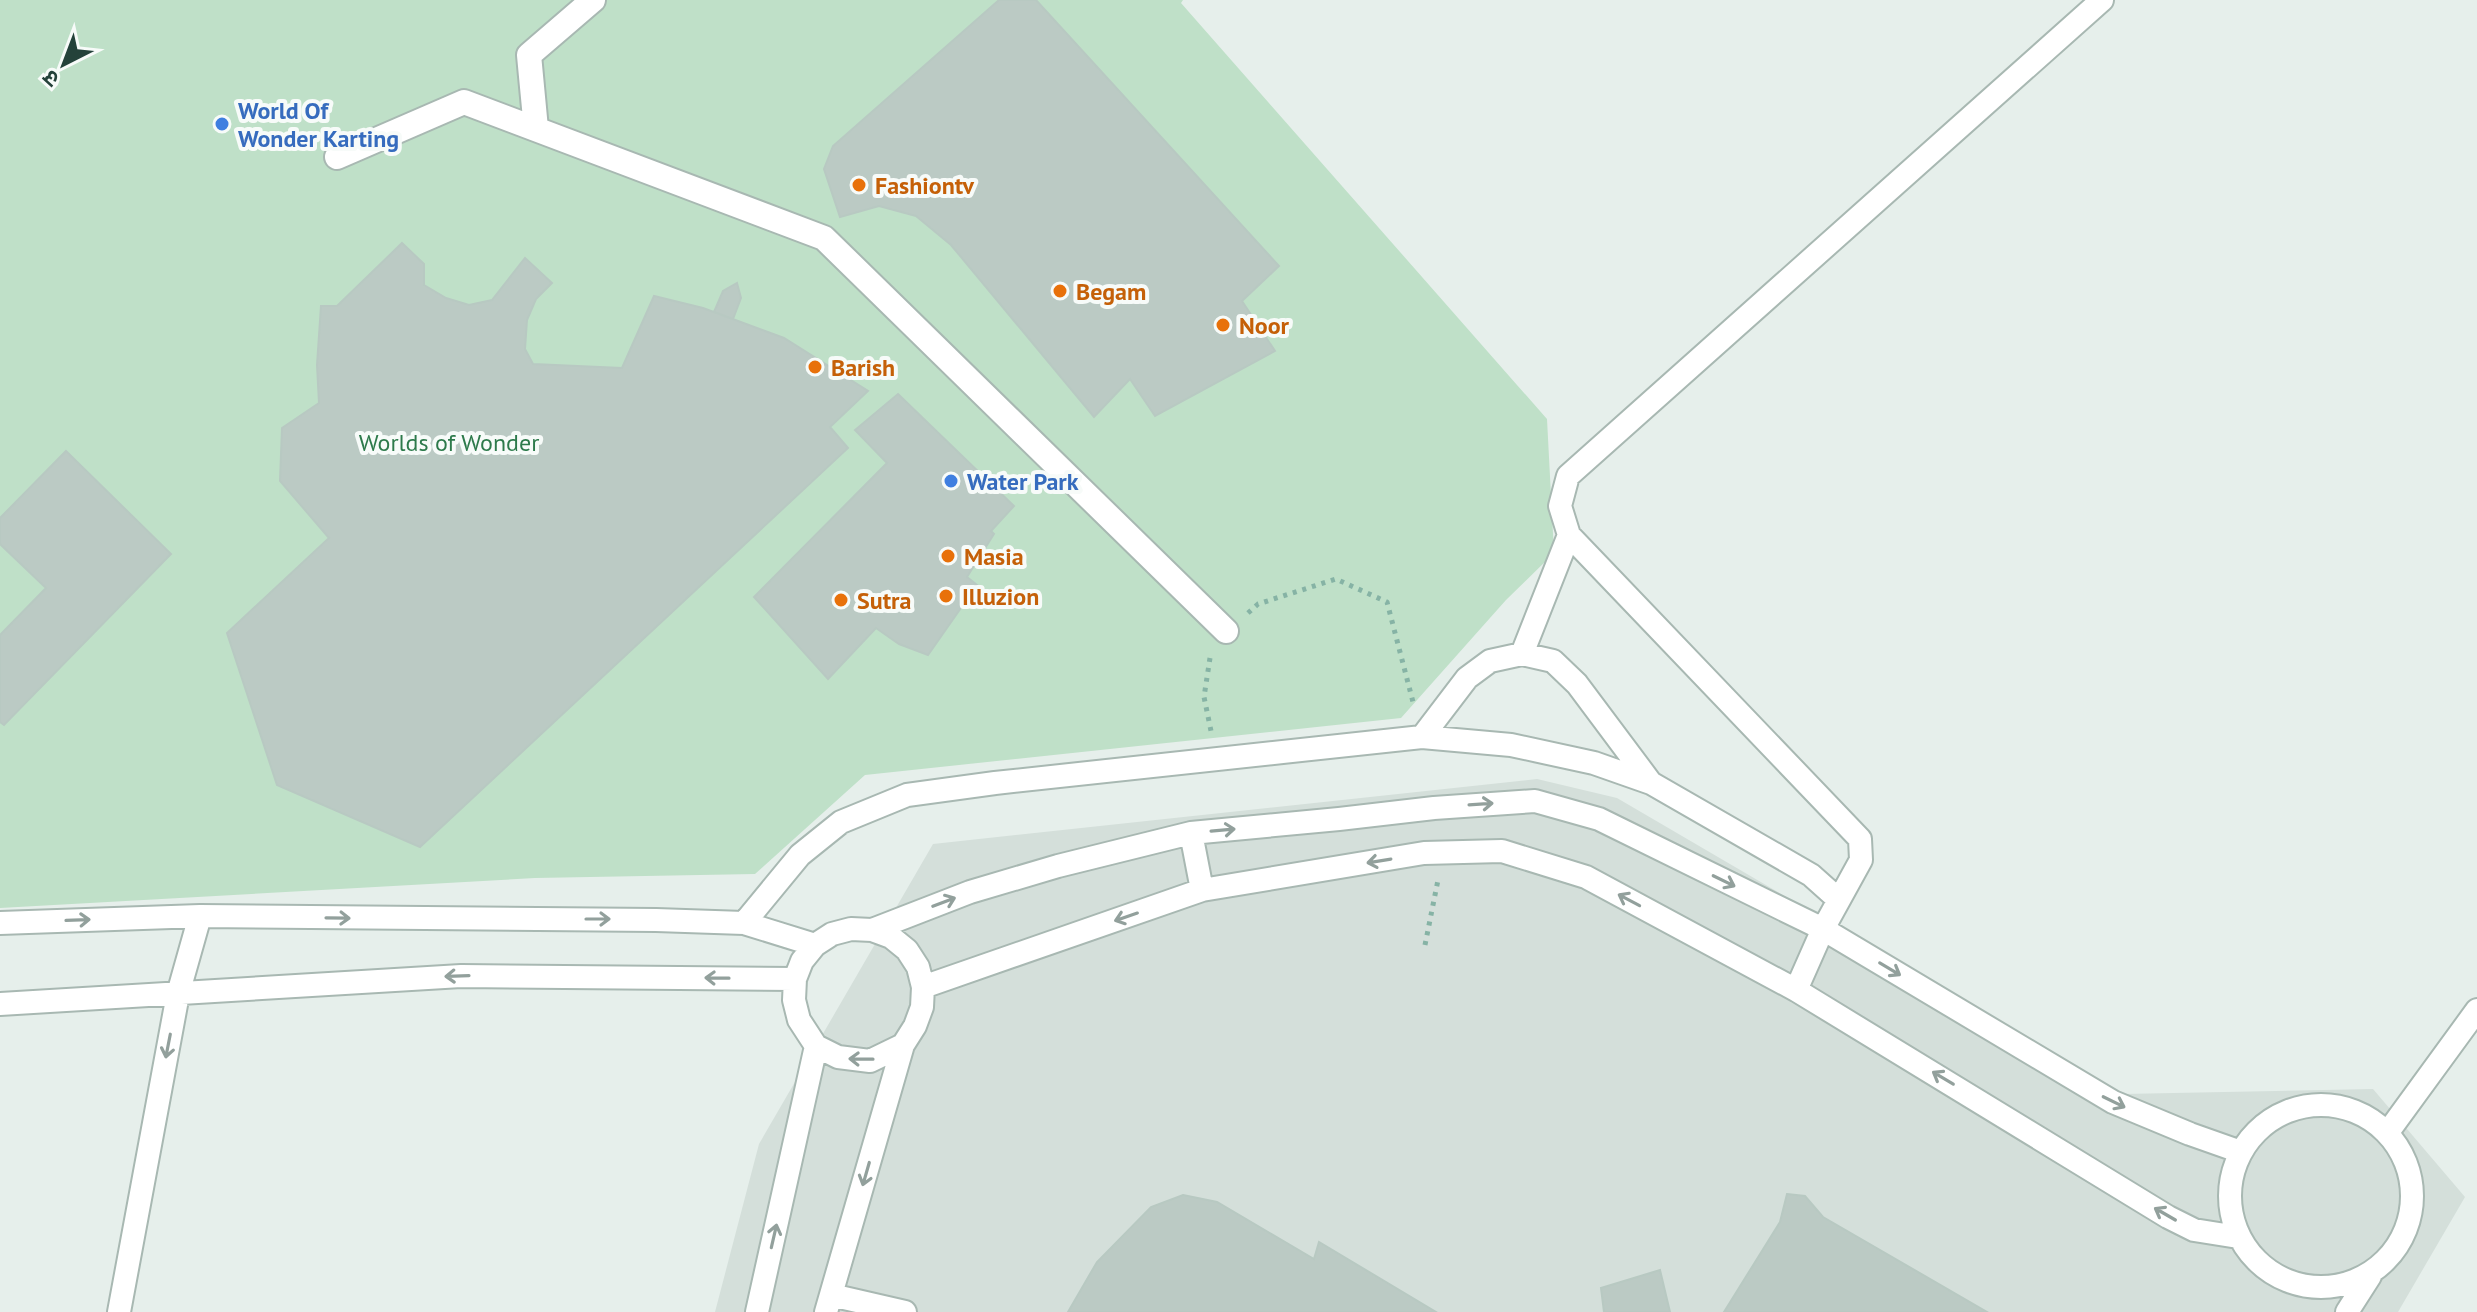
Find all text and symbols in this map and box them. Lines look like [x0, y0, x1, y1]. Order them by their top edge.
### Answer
north arrow [24, 24, 104, 104]
text: उ [36, 63, 65, 94]
place label: World Of Wonder Karting [238, 95, 399, 154]
marker: World Of Wonder Karting [213, 115, 231, 133]
place label: Fashiontv [875, 170, 975, 201]
marker: Fashiontv [850, 176, 868, 194]
place label: Begam [1076, 276, 1146, 307]
marker: Begam [1051, 282, 1069, 300]
place label: Noor [1239, 310, 1290, 341]
marker: Noor [1214, 316, 1232, 334]
place label: Barish [831, 352, 895, 383]
marker: Barish [806, 358, 824, 376]
park label: Worlds of Wonder [359, 427, 539, 458]
place label: Water Park [967, 466, 1079, 497]
marker: Water Park [942, 472, 960, 490]
place label: Masia [964, 541, 1024, 572]
marker: Masia [939, 547, 957, 565]
place label: Illuzion [962, 581, 1039, 612]
place label: Sutra [857, 585, 911, 616]
marker: Illuzion [937, 587, 955, 605]
marker: Sutra [832, 591, 850, 609]
one-way arrow [1467, 797, 1494, 812]
one-way arrow [1209, 822, 1236, 837]
one-way arrow [1367, 854, 1392, 869]
one-way arrow [1712, 874, 1736, 889]
one-way arrow [1618, 892, 1641, 908]
one-way arrow [932, 894, 956, 908]
one-way arrow [324, 910, 351, 926]
one-way arrow [1114, 910, 1139, 925]
one-way arrow [584, 911, 611, 927]
one-way arrow [64, 913, 91, 928]
one-way arrow [1878, 962, 1901, 978]
one-way arrow [444, 969, 471, 984]
one-way arrow [704, 971, 731, 986]
one-way arrow [160, 1033, 175, 1059]
one-way arrow [848, 1051, 874, 1066]
one-way arrow [1932, 1070, 1955, 1086]
one-way arrow [2101, 1094, 2125, 1110]
one-way arrow [858, 1160, 873, 1186]
one-way arrow [2154, 1206, 2177, 1222]
one-way arrow [767, 1224, 782, 1249]

